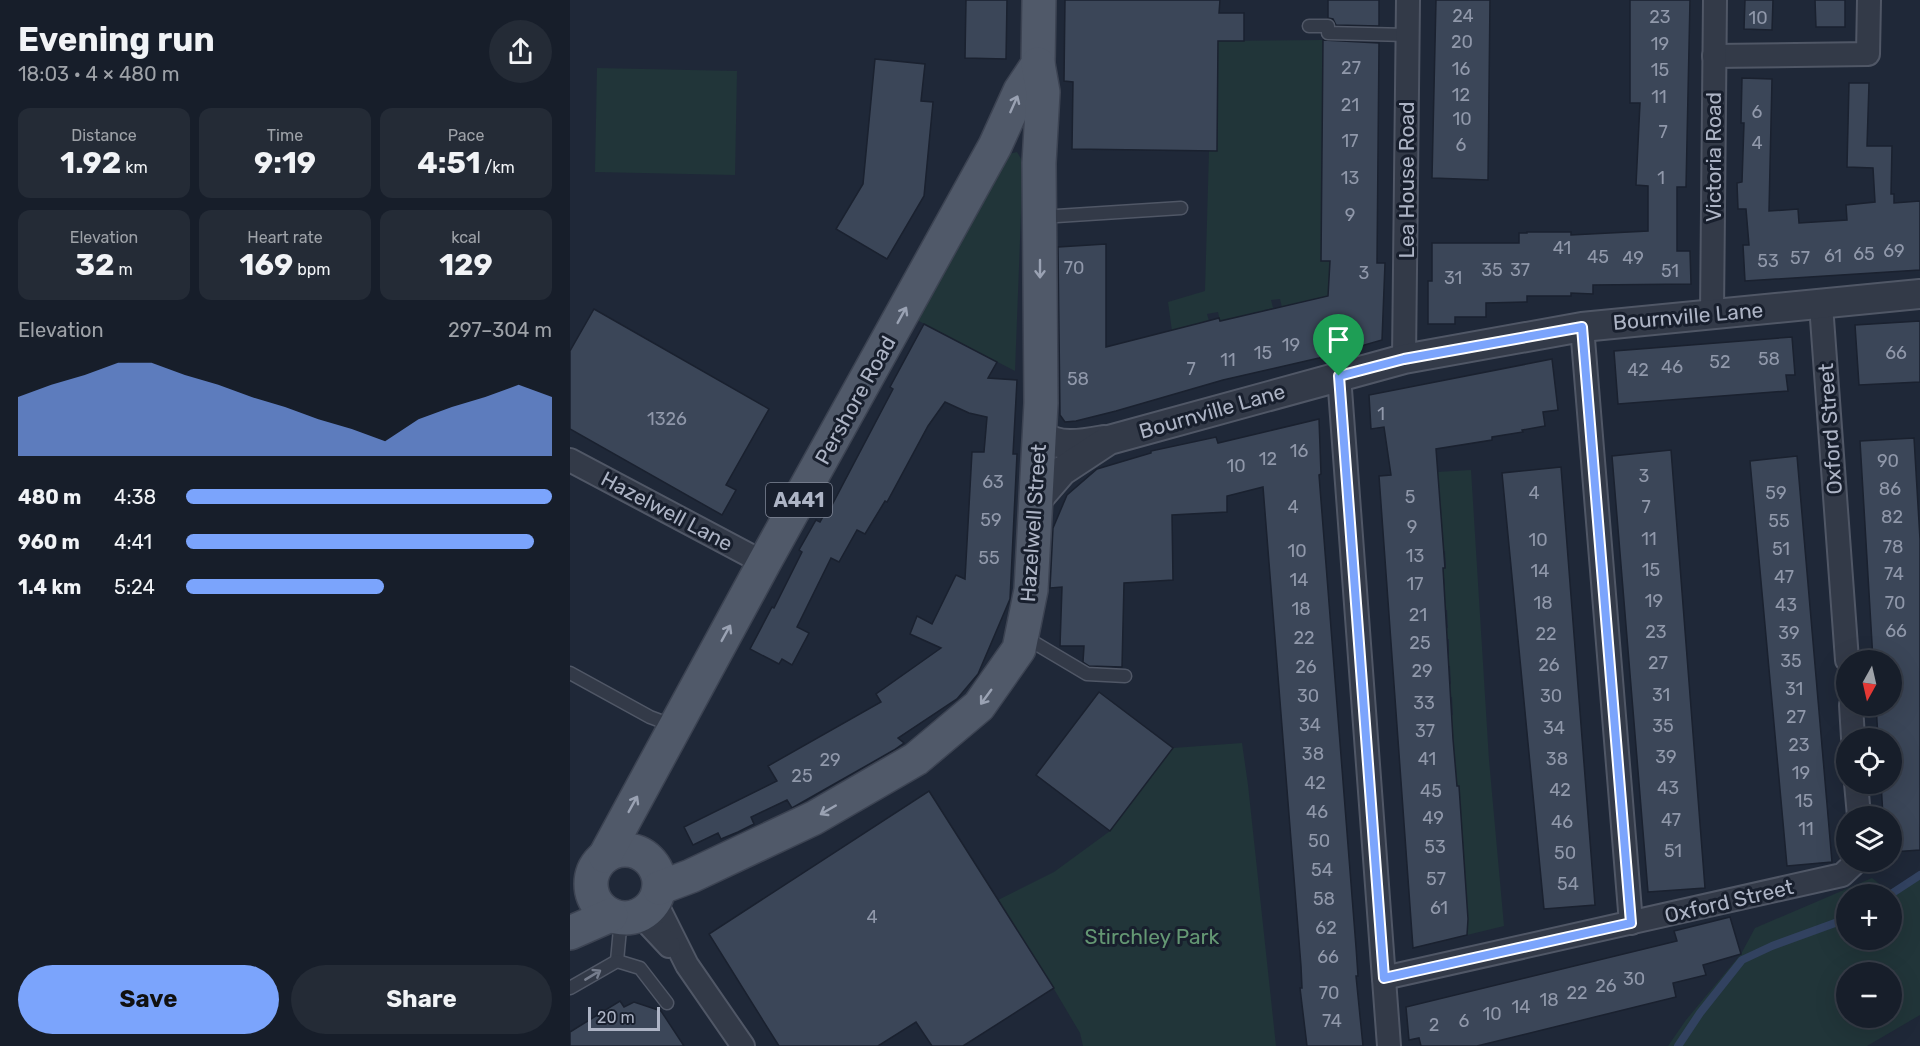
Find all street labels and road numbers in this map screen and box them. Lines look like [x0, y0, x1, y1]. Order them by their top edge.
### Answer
street label: Victoria Road [1701, 92, 1726, 222]
street label: Lea House Road [1394, 101, 1419, 259]
street label: Bournville Lane [1612, 297, 1764, 335]
street label: Pershore Road [809, 331, 901, 469]
street label: Oxford Street [1813, 363, 1847, 495]
street label: Bournville Lane [1136, 378, 1288, 444]
street label: Hazelwell Street [1015, 443, 1051, 603]
street label: Hazelwell Lane [597, 466, 737, 556]
road number: A441 [766, 483, 832, 517]
street label: Oxford Street [1662, 874, 1796, 928]

